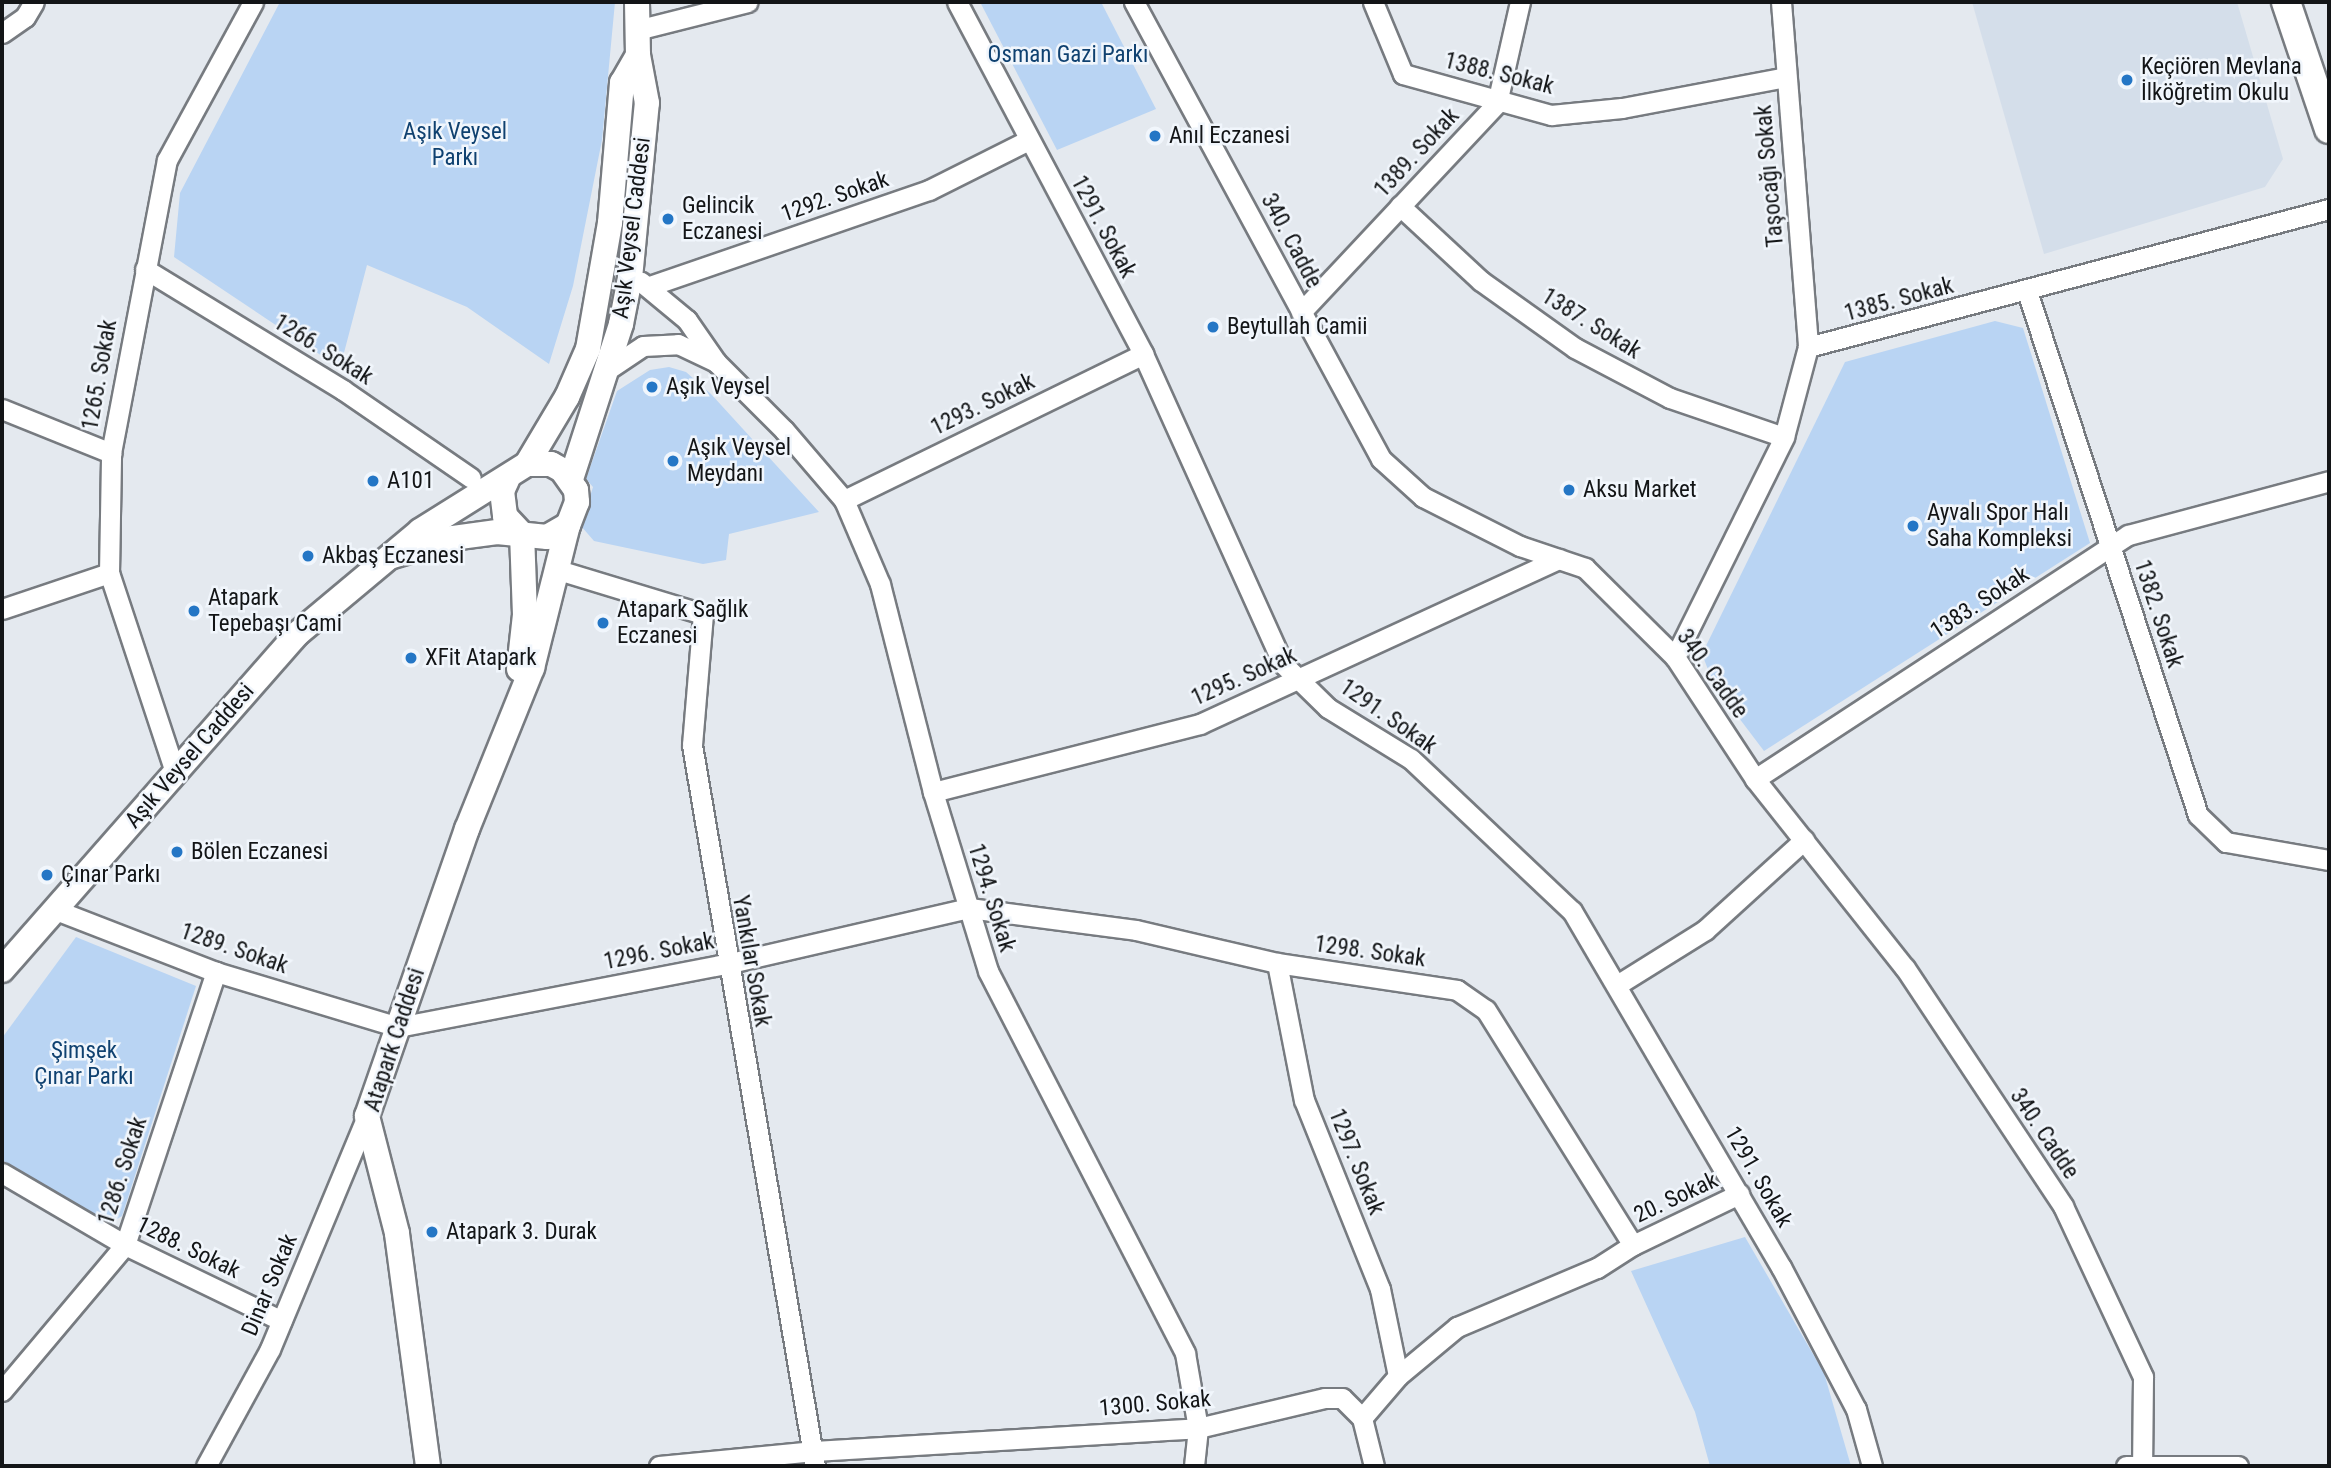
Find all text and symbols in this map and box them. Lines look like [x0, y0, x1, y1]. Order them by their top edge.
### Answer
park label: Osman Gazi Parkı [988, 41, 1148, 69]
street label: 1388. Sokak [1441, 47, 1557, 101]
place label: Keçiören Mevlana İlköğretim Okulu [2141, 53, 2302, 107]
marker: Keçiören Mevlana İlköğretim Okulu [2119, 72, 2135, 88]
street label: 1389. Sokak [1369, 103, 1465, 203]
street label: Taşocağı Sokak [1750, 104, 1790, 248]
park label: Aşık Veysel Parkı [403, 118, 507, 172]
place label: Anıl Eczanesi [1169, 122, 1290, 150]
marker: Anıl Eczanesi [1147, 128, 1163, 144]
street label: Aşık Veysel Caddesi [607, 136, 657, 320]
street label: 1292. Sokak [778, 166, 892, 228]
street label: 1291. Sokak [1065, 171, 1141, 283]
street label: 340. Cadde [1255, 189, 1327, 293]
place label: Gelincik Eczanesi [682, 192, 763, 246]
marker: Gelincik Eczanesi [660, 211, 676, 227]
street label: 1385. Sokak [1841, 272, 1957, 328]
street label: 1387. Sokak [1536, 283, 1646, 365]
street label: 1266. Sokak [268, 309, 378, 391]
place label: Beytullah Camii [1227, 313, 1368, 341]
street label: 1265. Sokak [77, 317, 123, 433]
marker: Beytullah Camii [1205, 319, 1221, 335]
street label: 1293. Sokak [927, 368, 1039, 442]
place label: Aşık Veysel [666, 373, 770, 401]
marker: Aşık Veysel [644, 379, 660, 395]
place label: Aşık Veysel Meydanı [687, 434, 791, 488]
marker: Aşık Veysel Meydanı [665, 453, 681, 469]
place label: A101 [387, 467, 434, 495]
marker: A101 [365, 473, 381, 489]
place label: Aksu Market [1583, 476, 1697, 504]
marker: Aksu Market [1561, 482, 1577, 498]
place label: Ayvalı Spor Halı Saha Kompleksi [1927, 499, 2072, 553]
marker: Ayvalı Spor Halı Saha Kompleksi [1905, 518, 1921, 534]
place label: Akbaş Eczanesi [322, 542, 464, 570]
marker: Akbaş Eczanesi [300, 548, 316, 564]
street label: 1382. Sokak [2128, 556, 2188, 672]
street label: 1383. Sokak [1926, 561, 2034, 645]
place label: Atapark Tepebaşı Cami [208, 584, 342, 638]
place label: Atapark Sağlık Eczanesi [617, 596, 748, 650]
marker: Atapark Tepebaşı Cami [186, 603, 202, 619]
marker: Atapark Sağlık Eczanesi [595, 615, 611, 631]
street label: 340. Cadde [1671, 624, 1753, 724]
street label: 1295. Sokak [1187, 642, 1301, 712]
place label: XFit Atapark [425, 644, 537, 672]
marker: XFit Atapark [403, 650, 419, 666]
street label: 1291. Sokak [1334, 674, 1442, 760]
street label: Aşık Veysel Caddesi [120, 678, 260, 834]
place label: Bölen Eczanesi [191, 838, 328, 866]
street label: 1294. Sokak [961, 840, 1021, 956]
marker: Bölen Eczanesi [169, 844, 185, 860]
place label: Çınar Parkı [61, 861, 160, 889]
marker: Çınar Parkı [39, 867, 55, 883]
street label: Yankılar Sokak [726, 893, 776, 1029]
street label: 1289. Sokak [177, 918, 291, 980]
street label: 1296. Sokak [601, 928, 717, 976]
street label: 1298. Sokak [1313, 931, 1427, 973]
street label: Atapark Caddesi [359, 965, 431, 1115]
park label: Şimşek Çınar Parkı [34, 1037, 134, 1091]
street label: 340. Cadde [2004, 1084, 2084, 1184]
street label: 1297. Sokak [1322, 1105, 1390, 1219]
street label: 1286. Sokak [93, 1113, 153, 1229]
street label: 1291. Sokak [1718, 1122, 1798, 1232]
street label: 20. Sokak [1630, 1167, 1722, 1229]
street label: 1288. Sokak [132, 1211, 244, 1285]
place label: Atapark 3. Durak [446, 1218, 597, 1246]
marker: Atapark 3. Durak [424, 1224, 440, 1240]
street label: Dinar Sokak [236, 1230, 304, 1340]
street label: 1300. Sokak [1098, 1385, 1212, 1423]

